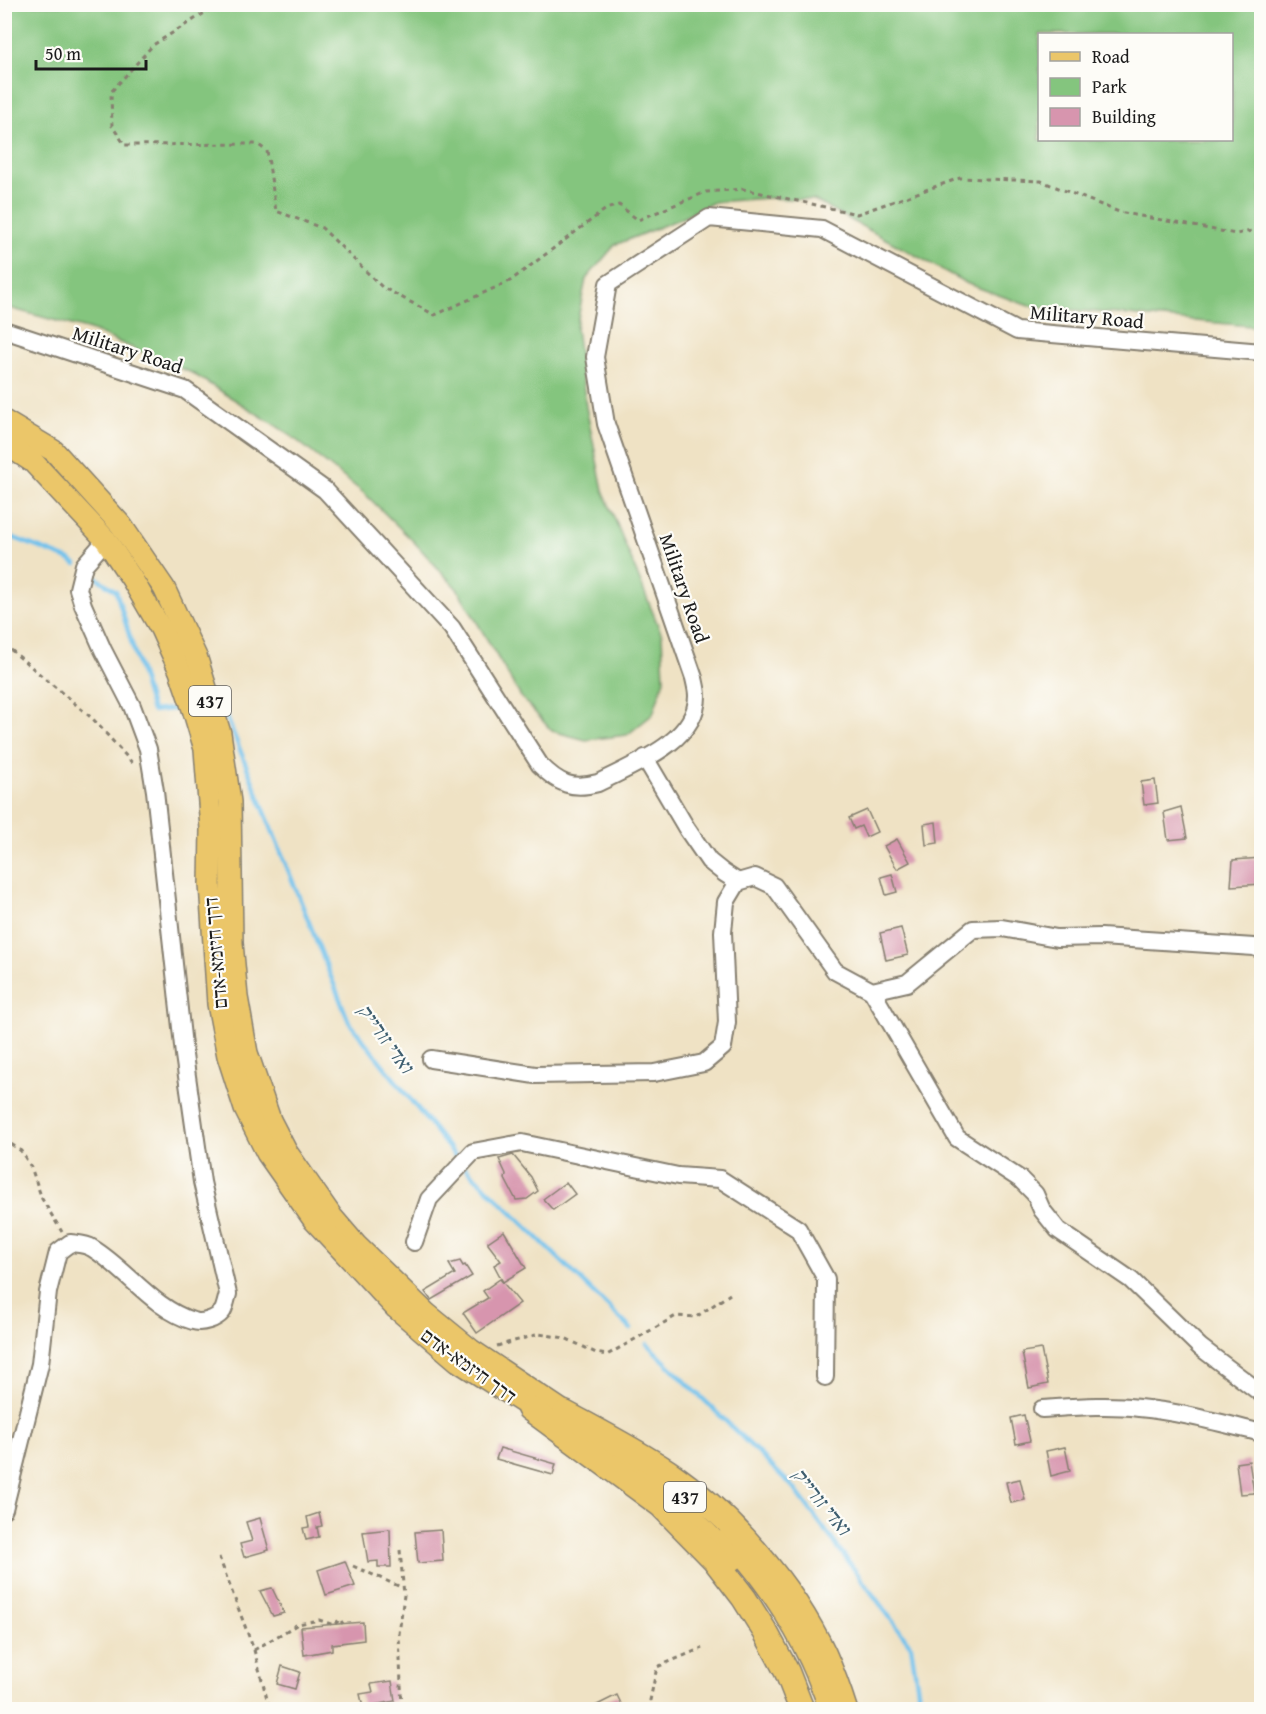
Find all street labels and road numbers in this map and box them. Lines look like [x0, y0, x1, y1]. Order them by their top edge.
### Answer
street label: Military Road [1029, 297, 1145, 335]
street label: Military Road [69, 318, 187, 381]
street label: Military Road [653, 529, 717, 647]
road number: 437 [189, 686, 231, 716]
street label: דרך חיזמא-אדם [196, 896, 234, 1010]
street label: דרך חיזמא-אדם [415, 1320, 523, 1410]
road number: 437 [664, 1482, 706, 1512]

